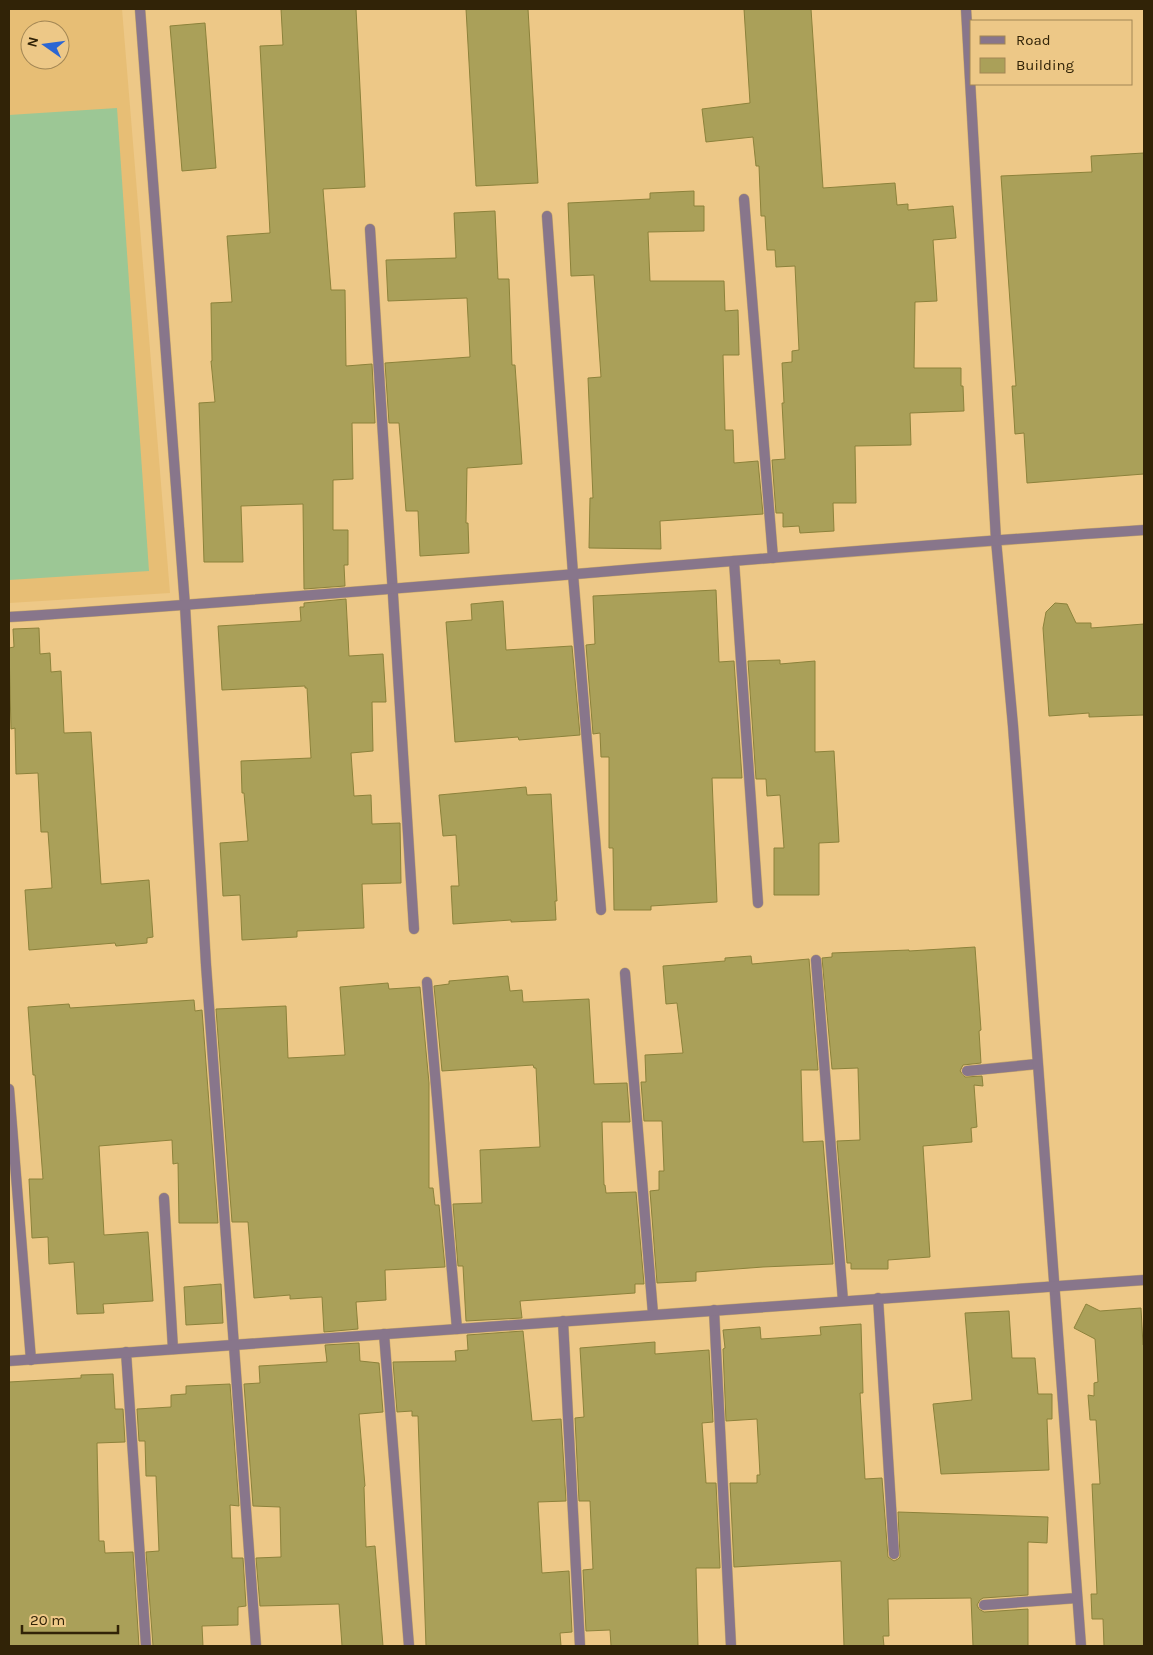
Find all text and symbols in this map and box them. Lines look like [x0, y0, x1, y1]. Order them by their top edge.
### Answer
north arrow [20, 20, 70, 70]
legend [970, 20, 1133, 85]
text: Road [1016, 31, 1051, 49]
text: N [23, 35, 42, 49]
text: Building [1016, 56, 1074, 74]
scale bar [22, 1602, 119, 1634]
text: 20 m [30, 1611, 65, 1629]

